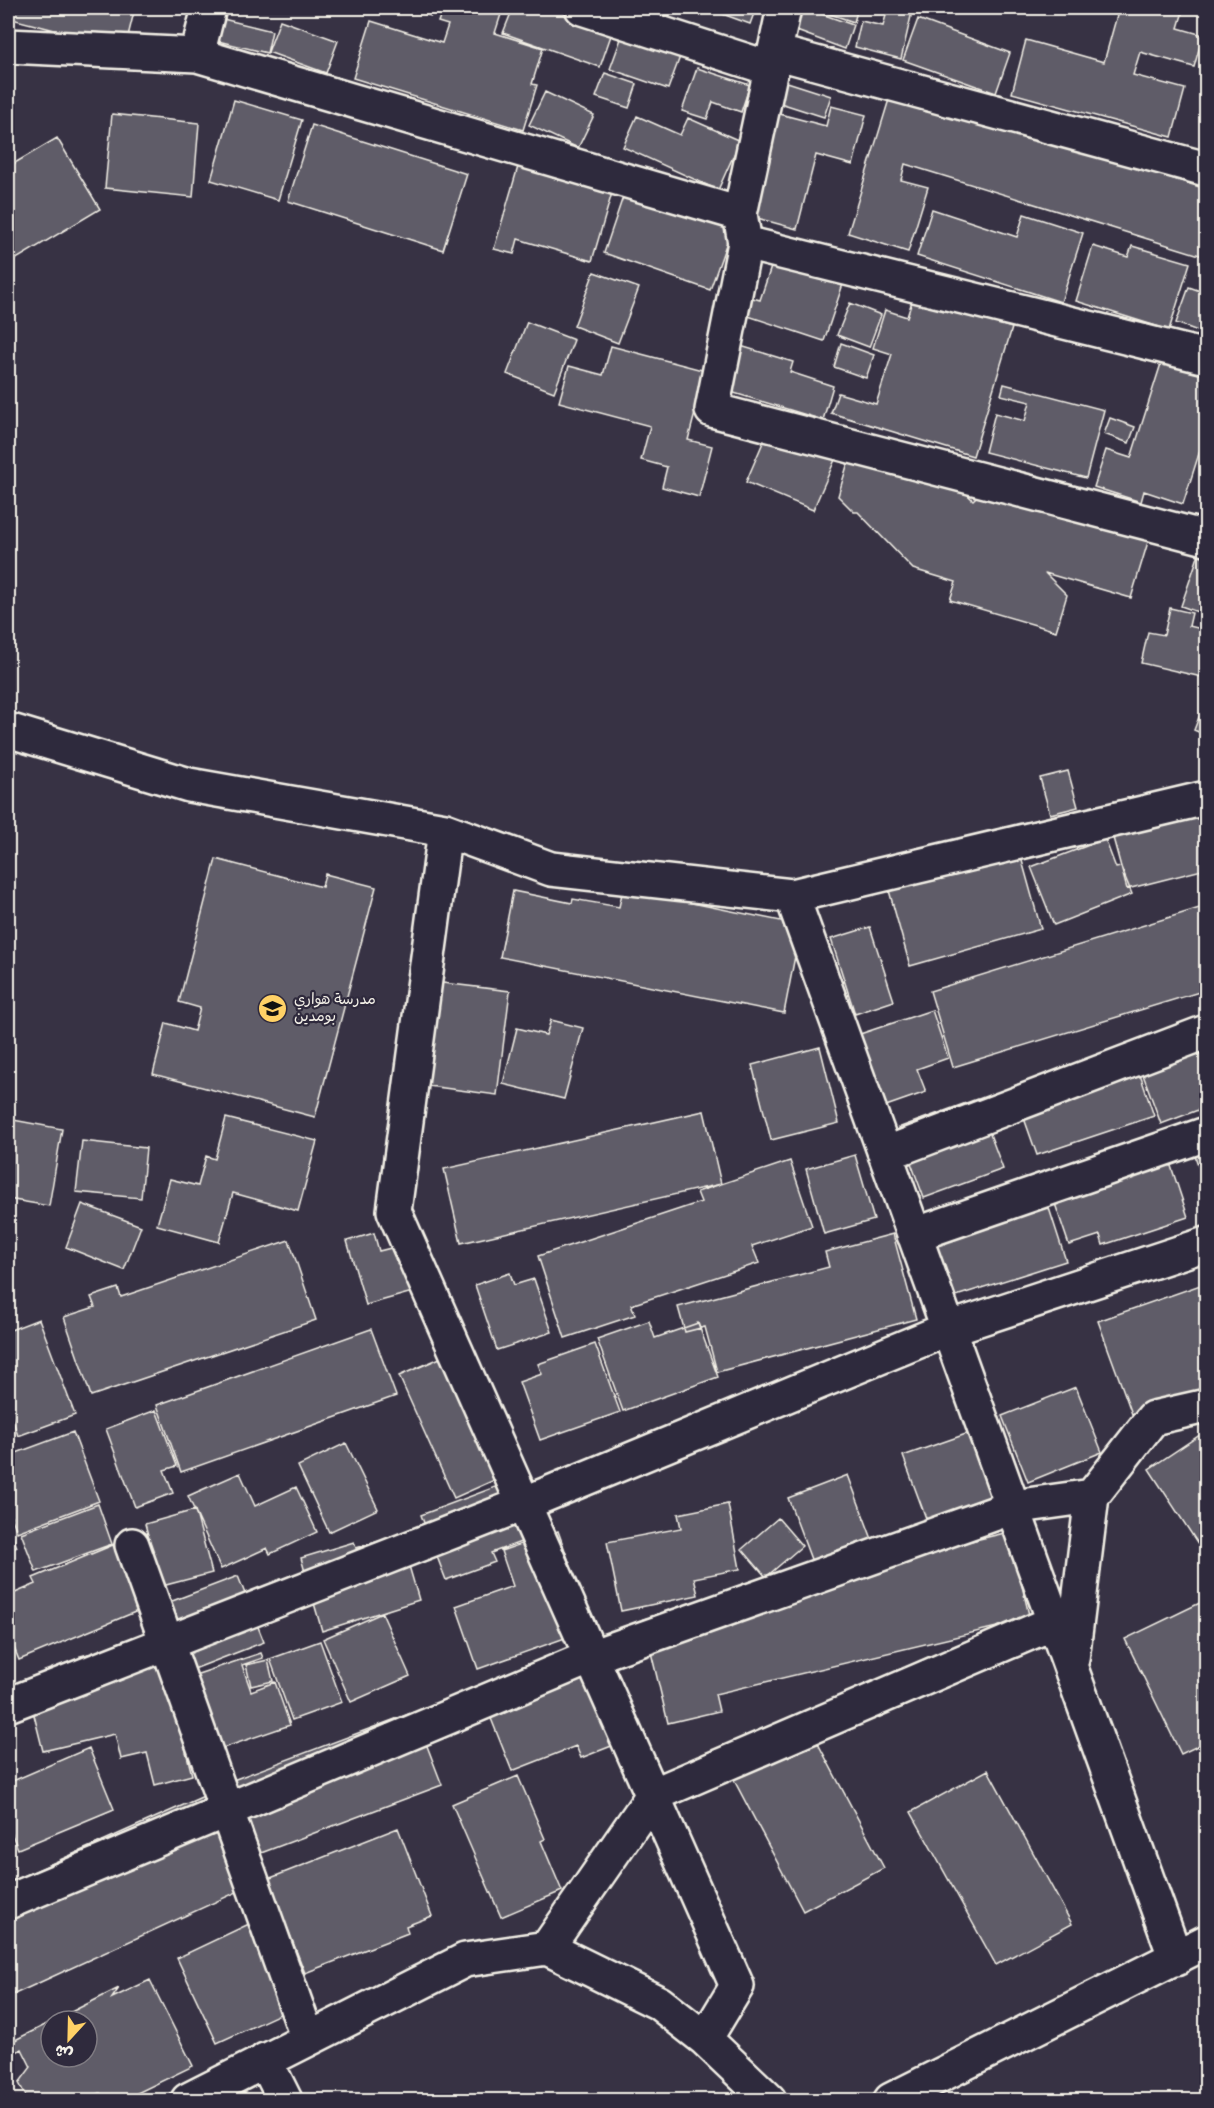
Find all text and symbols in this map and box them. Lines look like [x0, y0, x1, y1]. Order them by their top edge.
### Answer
place label: مدرسة هواري بومدين [294, 989, 376, 1025]
school or university icon: مدرسة هواري بومدين [257, 992, 289, 1024]
north arrow [39, 2009, 99, 2069]
text: ش [51, 2040, 75, 2065]

